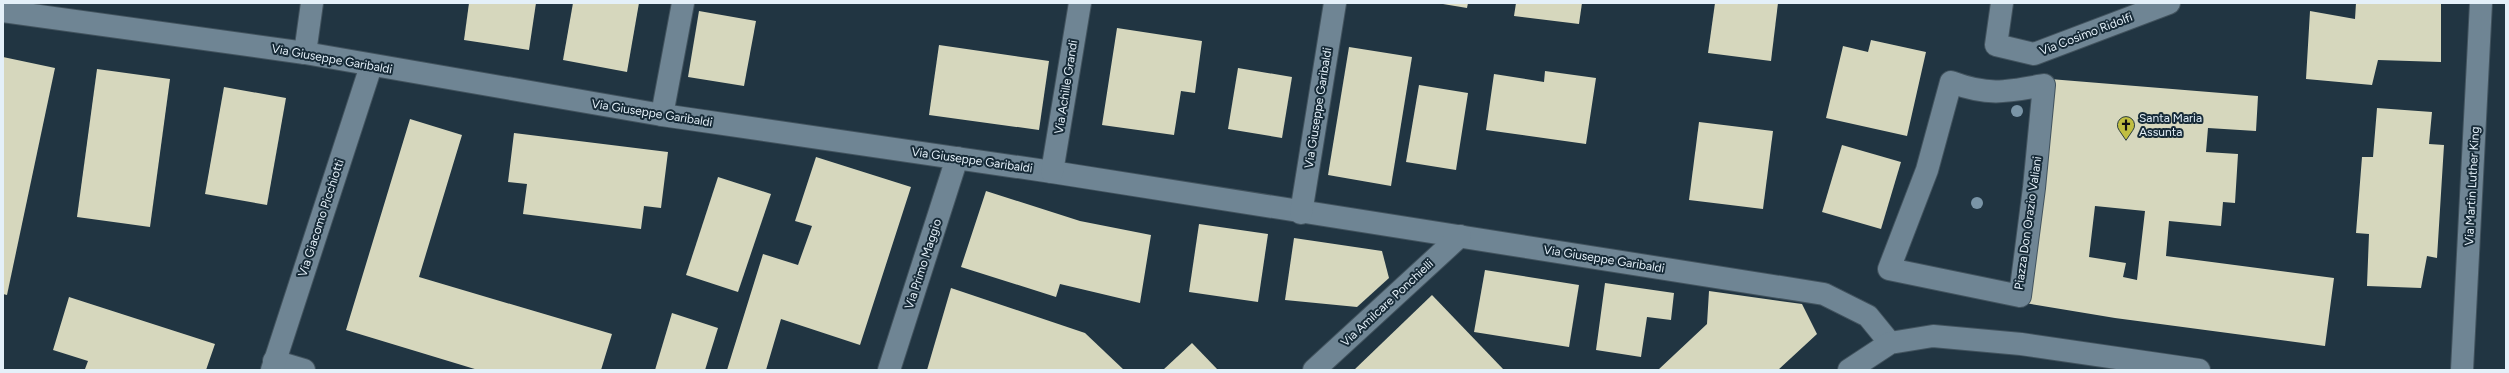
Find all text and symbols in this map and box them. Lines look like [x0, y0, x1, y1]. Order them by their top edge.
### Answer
street label: Via Cosimo Ridolfi [2038, 10, 2134, 58]
street label: Via Achille Grandi [1052, 39, 1080, 135]
street label: Via Giuseppe Garibaldi [271, 41, 393, 77]
street label: Via Giuseppe Garibaldi [1302, 46, 1334, 170]
street label: Via Giuseppe Garibaldi [590, 97, 714, 129]
place label: Santa Maria Assunta [2139, 111, 2202, 139]
church icon: Santa Maria Assunta [2116, 115, 2136, 140]
street label: Via Martin Luther King [2462, 126, 2482, 246]
street label: Via Giuseppe Garibaldi [910, 145, 1034, 175]
street label: Piazza Don Orazio Valiani [2012, 155, 2044, 291]
street label: Via Giacomo Picchiotti [295, 157, 347, 279]
street label: Via Primo Maggio [902, 217, 944, 311]
street label: Via Giuseppe Garibaldi [1542, 243, 1666, 275]
street label: Via Amilcare Ponchielli [1338, 257, 1436, 349]

